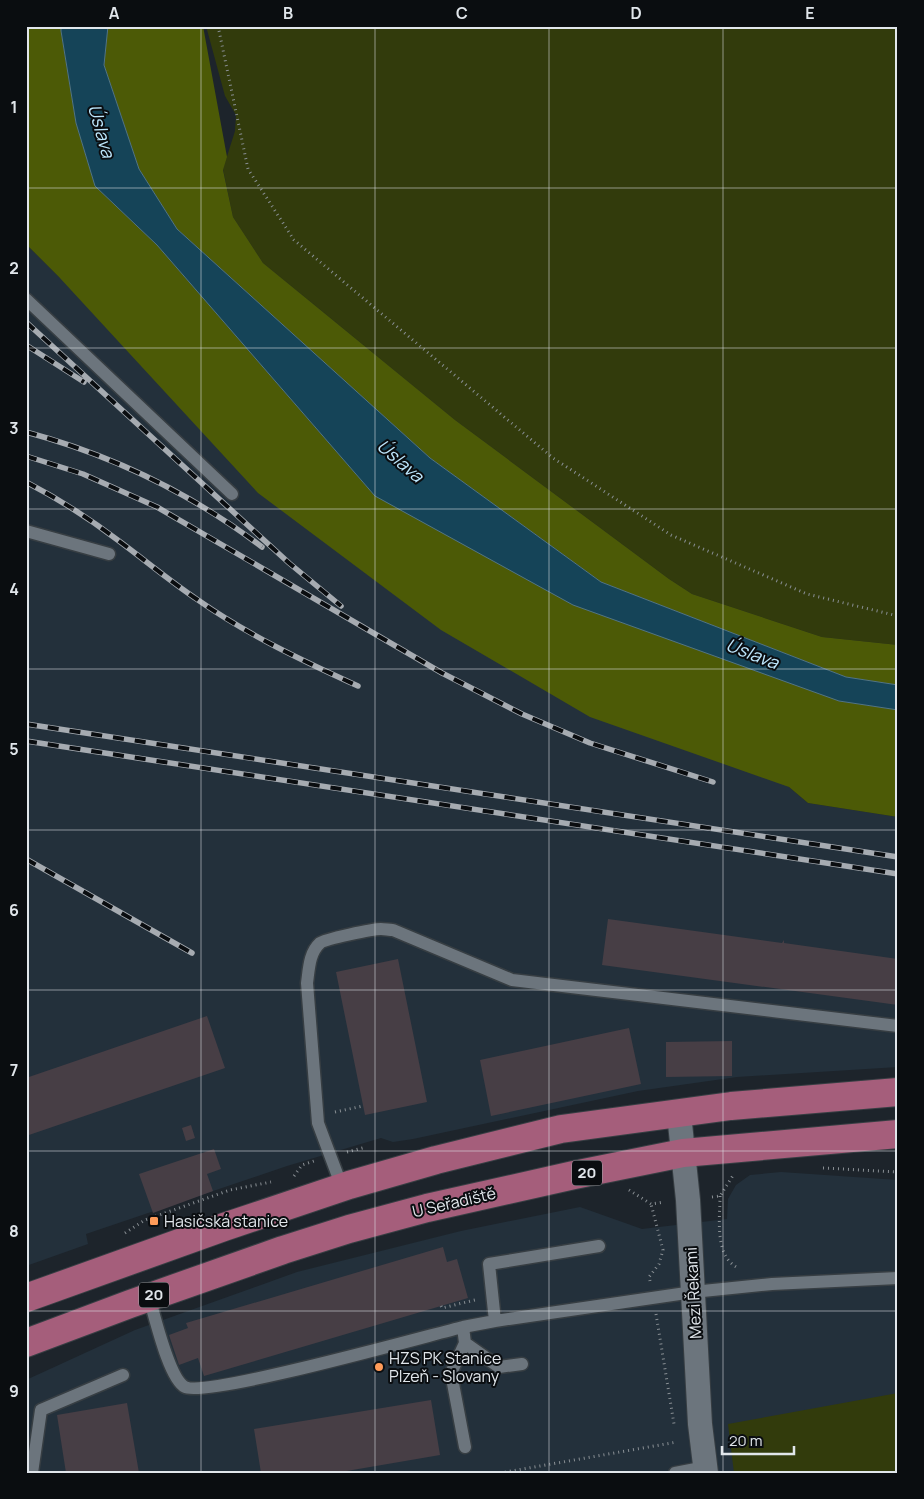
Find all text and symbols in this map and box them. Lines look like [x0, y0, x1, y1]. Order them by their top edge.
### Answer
text: A [109, 2, 120, 24]
text: B [283, 2, 293, 24]
text: C [456, 2, 468, 24]
text: D [630, 2, 642, 24]
text: E [805, 2, 815, 24]
text: 1 [10, 96, 18, 118]
water label: Úslava [83, 101, 121, 161]
text: 2 [9, 257, 19, 279]
text: 3 [9, 417, 19, 439]
water label: Úslava [372, 433, 430, 488]
text: 4 [9, 578, 19, 600]
water label: Úslava [723, 632, 783, 674]
text: 5 [9, 738, 19, 760]
text: 6 [9, 899, 19, 921]
text: 7 [10, 1059, 18, 1081]
road number: 20 [572, 1160, 602, 1186]
street label: U Seřadiště [410, 1182, 498, 1222]
place label: Hasičská stanice [164, 1210, 288, 1232]
marker: Hasičská stanice [148, 1215, 160, 1227]
text: 8 [9, 1220, 19, 1242]
street label: Mezi Řekami [680, 1247, 706, 1339]
road number: 20 [139, 1282, 169, 1308]
place label: HZS PK Stanice Plzeň - Slovany [389, 1347, 501, 1387]
marker: HZS PK Stanice Plzeň - Slovany [373, 1361, 385, 1373]
text: 9 [9, 1380, 19, 1402]
scale bar [722, 1424, 794, 1456]
text: 20 m [729, 1430, 762, 1451]

